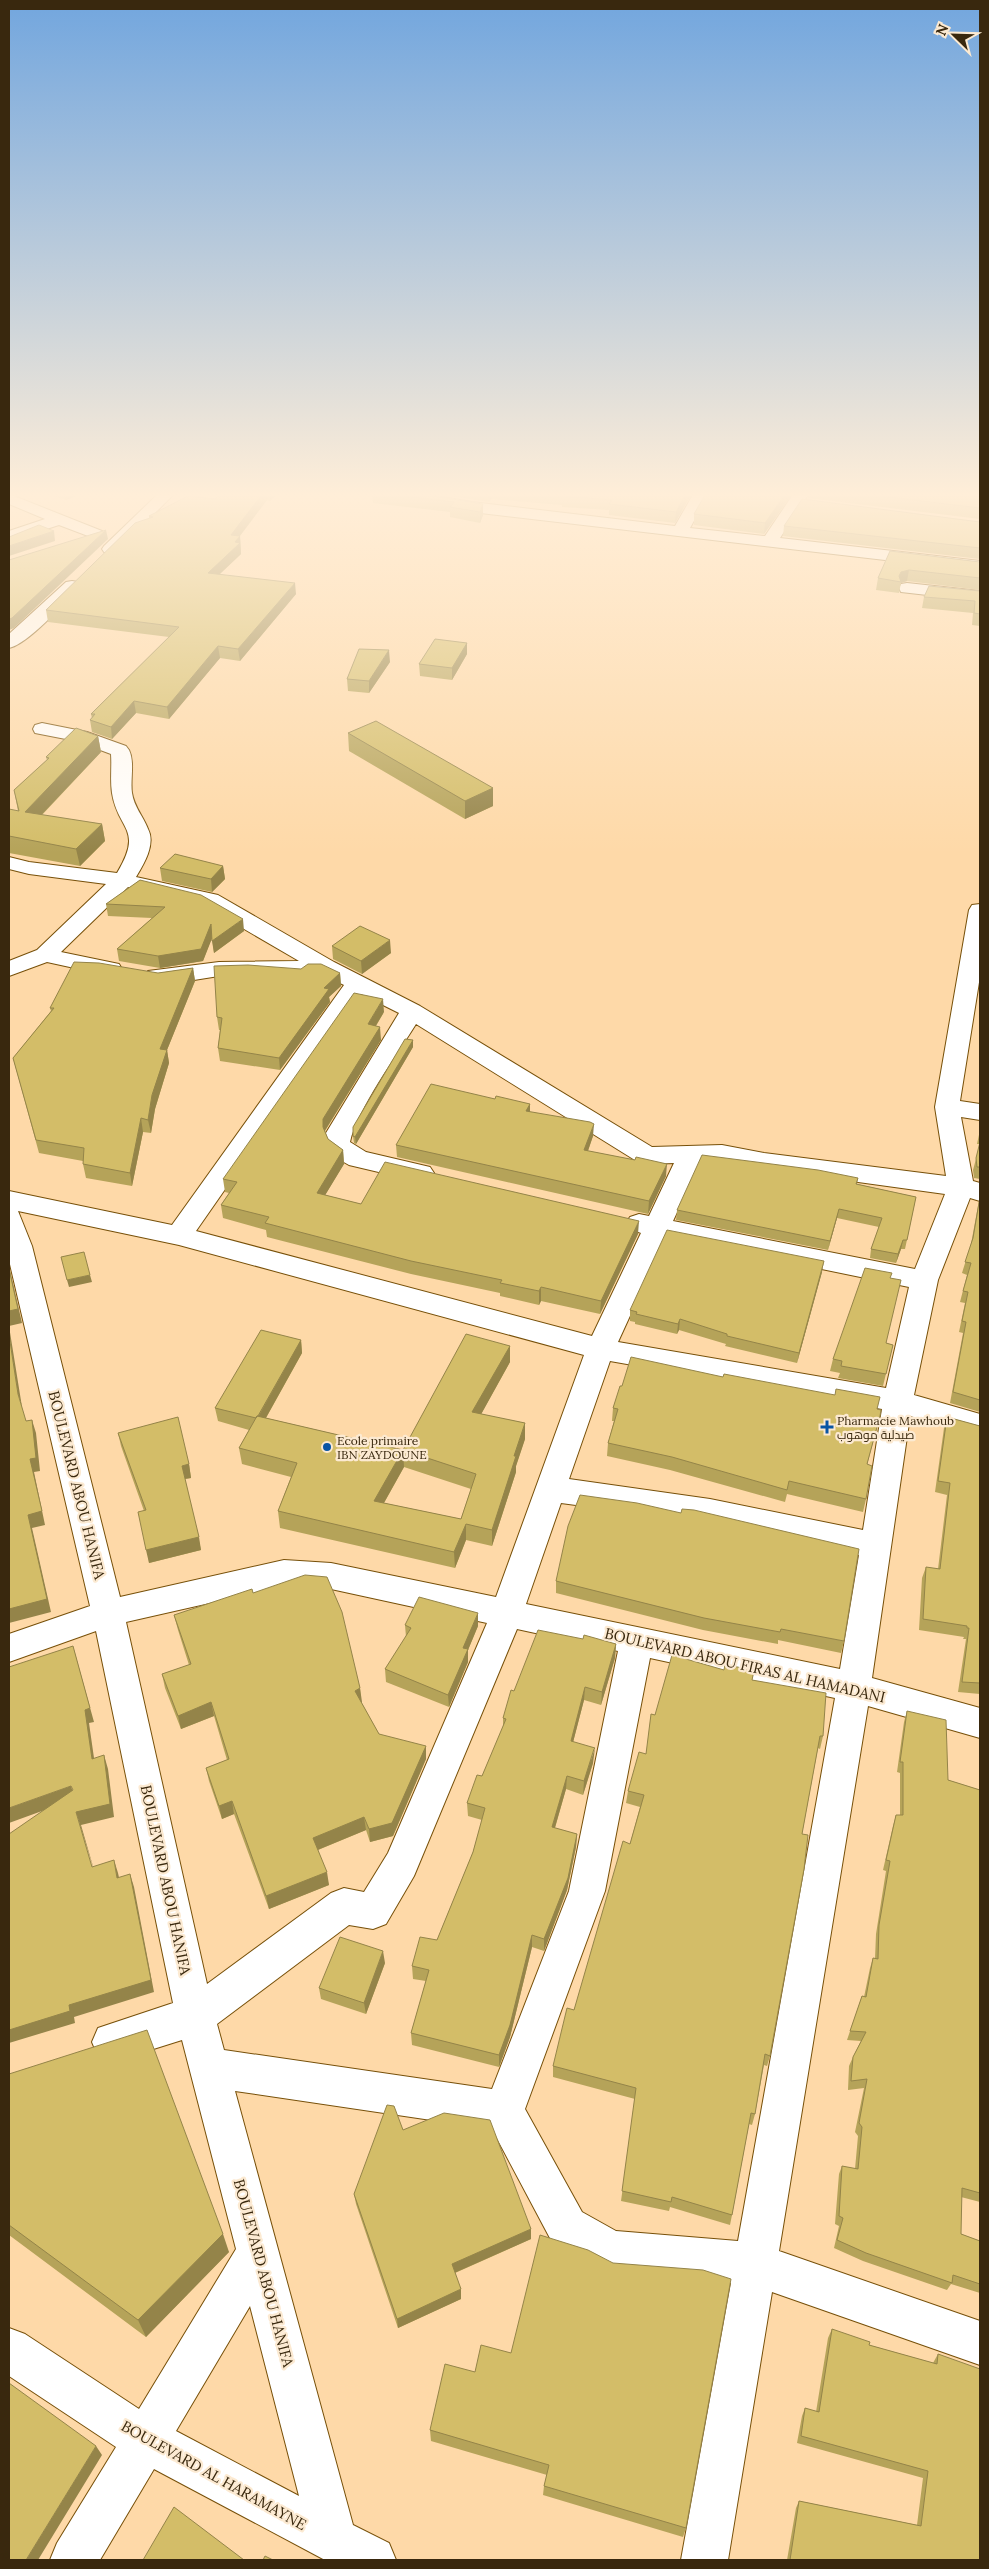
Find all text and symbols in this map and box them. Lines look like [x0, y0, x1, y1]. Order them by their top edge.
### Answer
north arrow [929, 10, 979, 60]
text: N [932, 21, 953, 38]
street label: BOULEVARD ABOU HANIFA [44, 1389, 110, 1582]
place label: Pharmacie Mawhoub صيدلية موهوب [837, 1413, 954, 1442]
marker: Pharmacie Mawhoub صيدلية موهوب [821, 1421, 833, 1433]
place label: Ecole primaire IBN ZAYDOUNE [337, 1433, 427, 1462]
marker: Ecole primaire IBN ZAYDOUNE [321, 1441, 333, 1453]
street label: BOULEVARD ABOU FIRAS AL HAMADANI [603, 1623, 887, 1707]
street label: BOULEVARD ABOU HANIFA [137, 1783, 196, 1977]
street label: BOULEVARD ABOU HANIFA [230, 2177, 298, 2370]
street label: BOULEVARD AL HARAMAYNE [118, 2416, 310, 2534]

